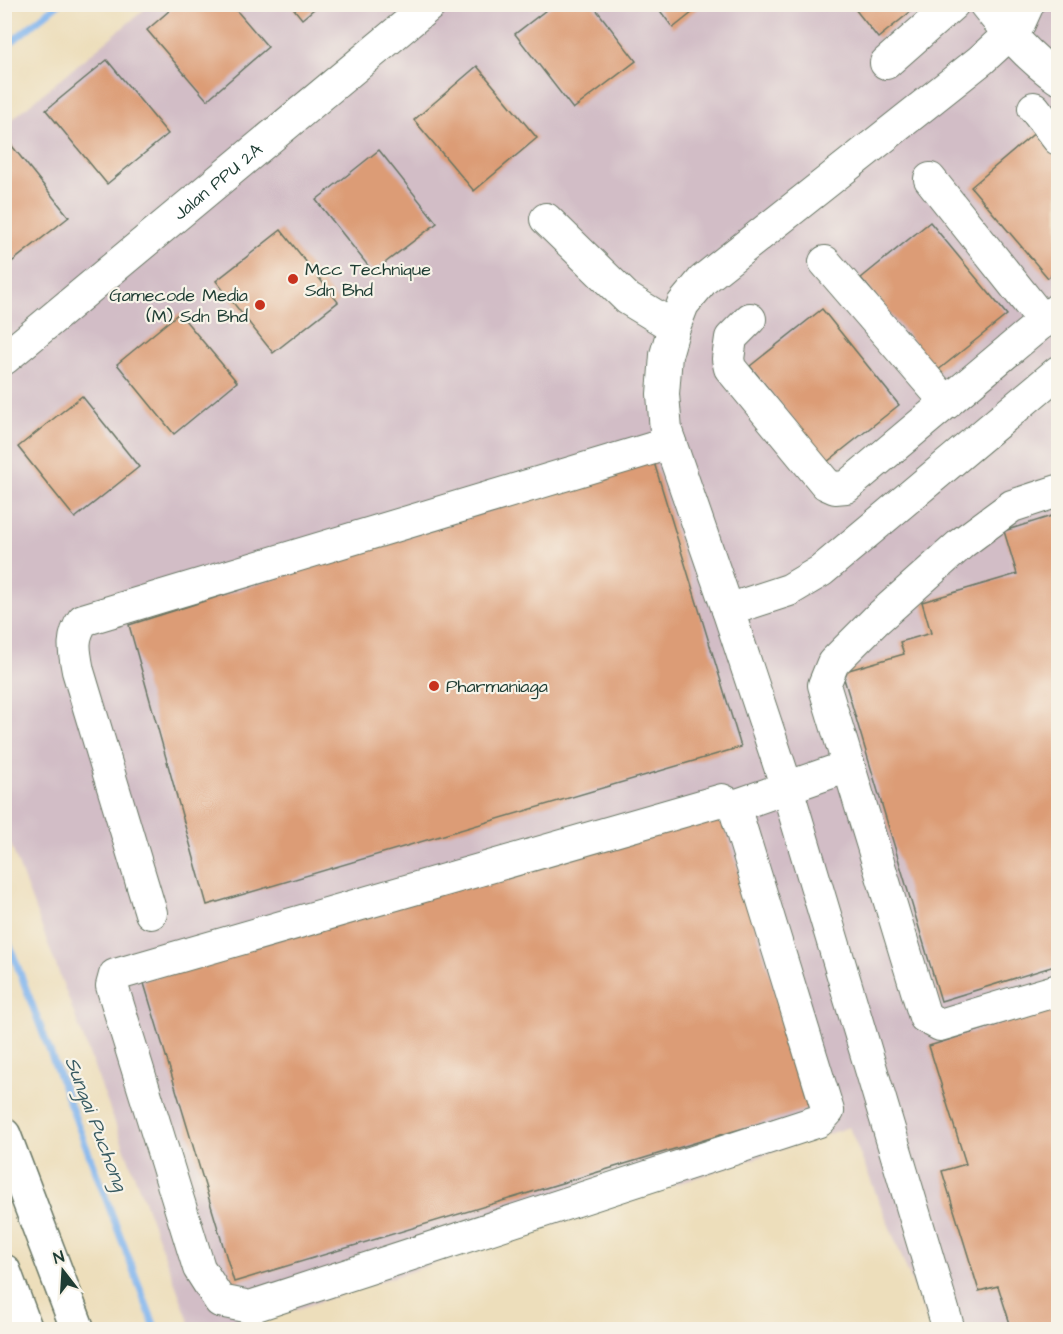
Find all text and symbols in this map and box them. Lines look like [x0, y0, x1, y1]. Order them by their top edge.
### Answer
street label: Jalan PPU 2A [168, 136, 268, 226]
place label: Mcc Technique Sdn Bhd [305, 257, 431, 303]
marker: Mcc Technique Sdn Bhd [286, 272, 300, 286]
place label: Gamecode Media (M) Sdn Bhd [109, 283, 248, 329]
marker: Gamecode Media (M) Sdn Bhd [253, 298, 267, 312]
place label: Pharmaniaga [446, 674, 548, 700]
marker: Pharmaniaga [427, 679, 441, 693]
water label: Sungai Puchong [57, 1053, 135, 1197]
north arrow [33, 1241, 93, 1301]
text: N [51, 1246, 67, 1270]

